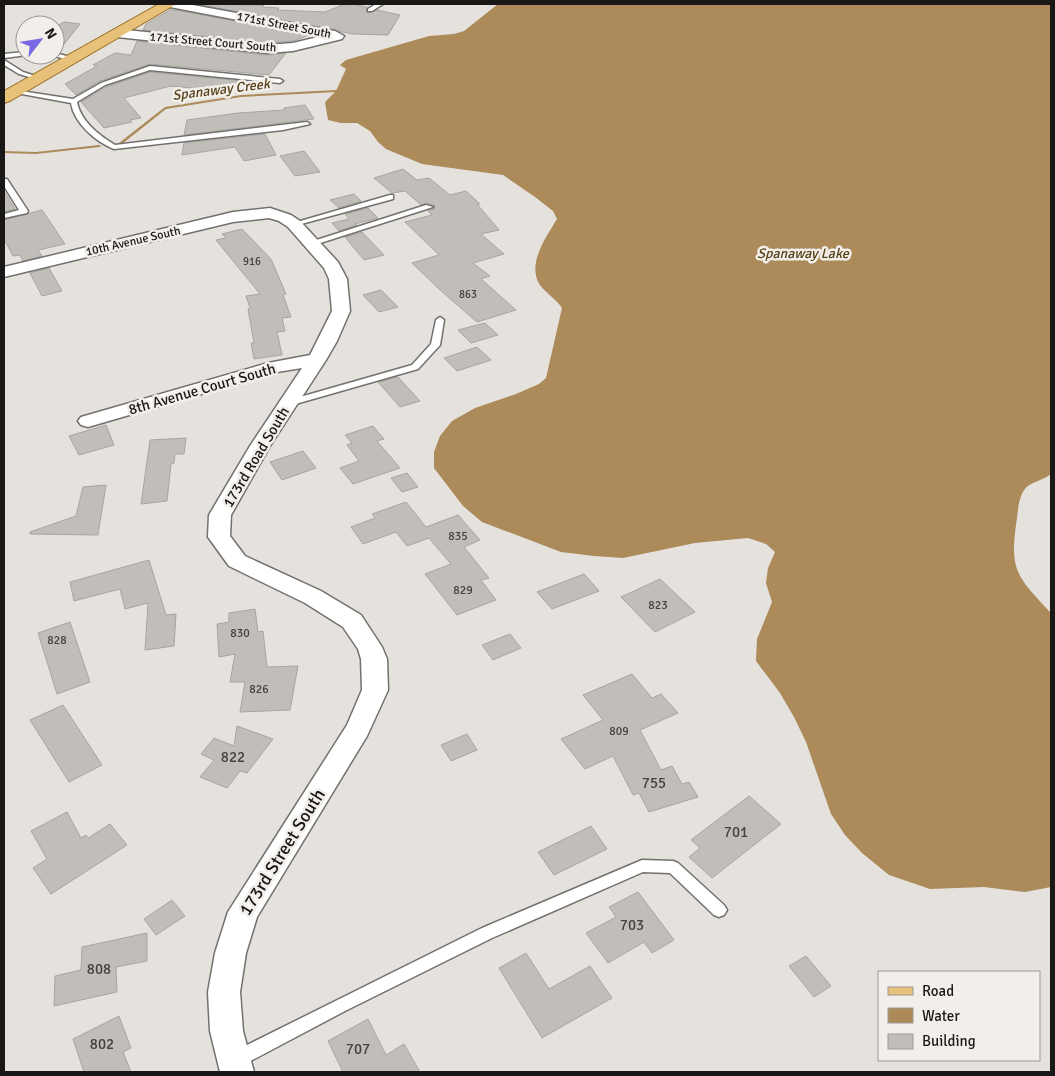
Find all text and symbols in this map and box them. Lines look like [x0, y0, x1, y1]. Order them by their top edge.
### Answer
street label: 171st Street South [236, 9, 332, 42]
north arrow [15, 15, 65, 65]
text: N [41, 25, 61, 42]
street label: 171st Street Court South [149, 29, 277, 56]
water label: Spanaway Creek [171, 75, 273, 104]
street label: 10th Avenue South [84, 223, 182, 260]
water label: Spanaway Lake [757, 245, 850, 262]
house number: 916 [243, 255, 261, 268]
house number: 863 [459, 288, 477, 301]
street label: 8th Avenue Court South [126, 359, 278, 419]
street label: 173rd Road South [219, 403, 293, 511]
house number: 835 [448, 529, 468, 544]
house number: 829 [453, 583, 473, 598]
house number: 823 [648, 598, 668, 613]
house number: 830 [230, 626, 250, 641]
house number: 828 [47, 633, 67, 648]
house number: 826 [249, 682, 269, 697]
house number: 809 [609, 724, 629, 739]
house number: 822 [221, 748, 245, 766]
house number: 755 [642, 774, 666, 792]
street label: 173rd Street South [234, 785, 330, 919]
house number: 701 [724, 823, 748, 841]
house number: 703 [620, 916, 644, 934]
house number: 808 [87, 960, 111, 978]
legend [878, 971, 1040, 1061]
text: Road [922, 982, 954, 1000]
text: Water [922, 1007, 960, 1025]
text: Building [922, 1032, 976, 1050]
house number: 802 [90, 1035, 114, 1053]
house number: 707 [346, 1040, 370, 1058]

